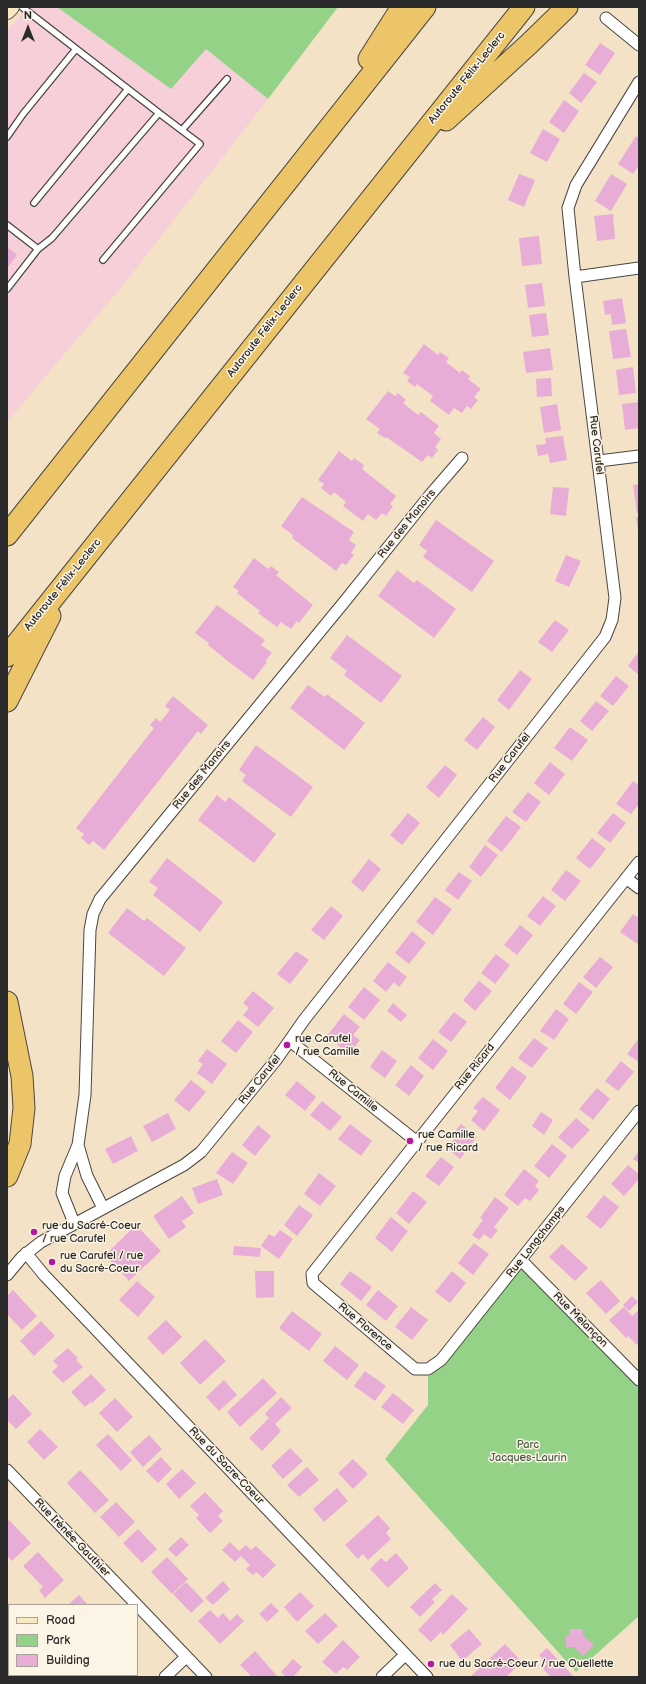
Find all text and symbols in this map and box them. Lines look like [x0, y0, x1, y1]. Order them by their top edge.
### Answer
north arrow [8, 8, 48, 48]
text: N [24, 9, 32, 22]
street label: Autoroute Félix-Leclerc [426, 29, 508, 127]
street label: Autoroute Félix-Leclerc [225, 282, 305, 380]
street label: Rue Carufel [586, 415, 606, 475]
street label: Rue des Manoirs [375, 487, 439, 561]
street label: Autoroute Félix-Leclerc [22, 536, 104, 634]
street label: Rue Carufel [486, 730, 534, 786]
street label: Rue des Manoirs [170, 738, 234, 812]
place label: rue Carufel / rue Camille [295, 1032, 360, 1058]
marker: rue Carufel / rue Camille [282, 1040, 292, 1050]
street label: Rue Ricard [452, 1041, 498, 1093]
street label: Rue Carufel [236, 1053, 284, 1107]
street label: Rue Camille [325, 1067, 381, 1115]
place label: rue Camille / rue Ricard [418, 1128, 478, 1154]
marker: rue Camille / rue Ricard [405, 1136, 415, 1146]
street label: Rue Longchamps [504, 1204, 568, 1280]
place label: rue du Sacré-Coeur / rue Carufel [42, 1219, 141, 1245]
marker: rue du Sacré-Coeur / rue Carufel [29, 1227, 39, 1237]
place label: rue Carufel / rue du Sacré-Coeur [60, 1249, 143, 1275]
marker: rue Carufel / rue du Sacré-Coeur [47, 1257, 57, 1267]
street label: Rue Melançon [550, 1290, 610, 1350]
street label: Rue Florence [335, 1300, 395, 1354]
street label: Rue du Sacre-Coeur [186, 1425, 266, 1507]
park label: Parc Jacques-Laurin [489, 1438, 567, 1464]
street label: Rue Irénée-Gauthier [31, 1496, 113, 1580]
legend [8, 1604, 138, 1676]
text: Road [46, 1613, 75, 1628]
text: Park [46, 1633, 70, 1648]
text: Building [46, 1653, 90, 1668]
place label: rue du Sacré-Coeur / rue Ouellette [439, 1657, 614, 1671]
marker: rue du Sacré-Coeur / rue Ouellette [426, 1659, 436, 1669]

